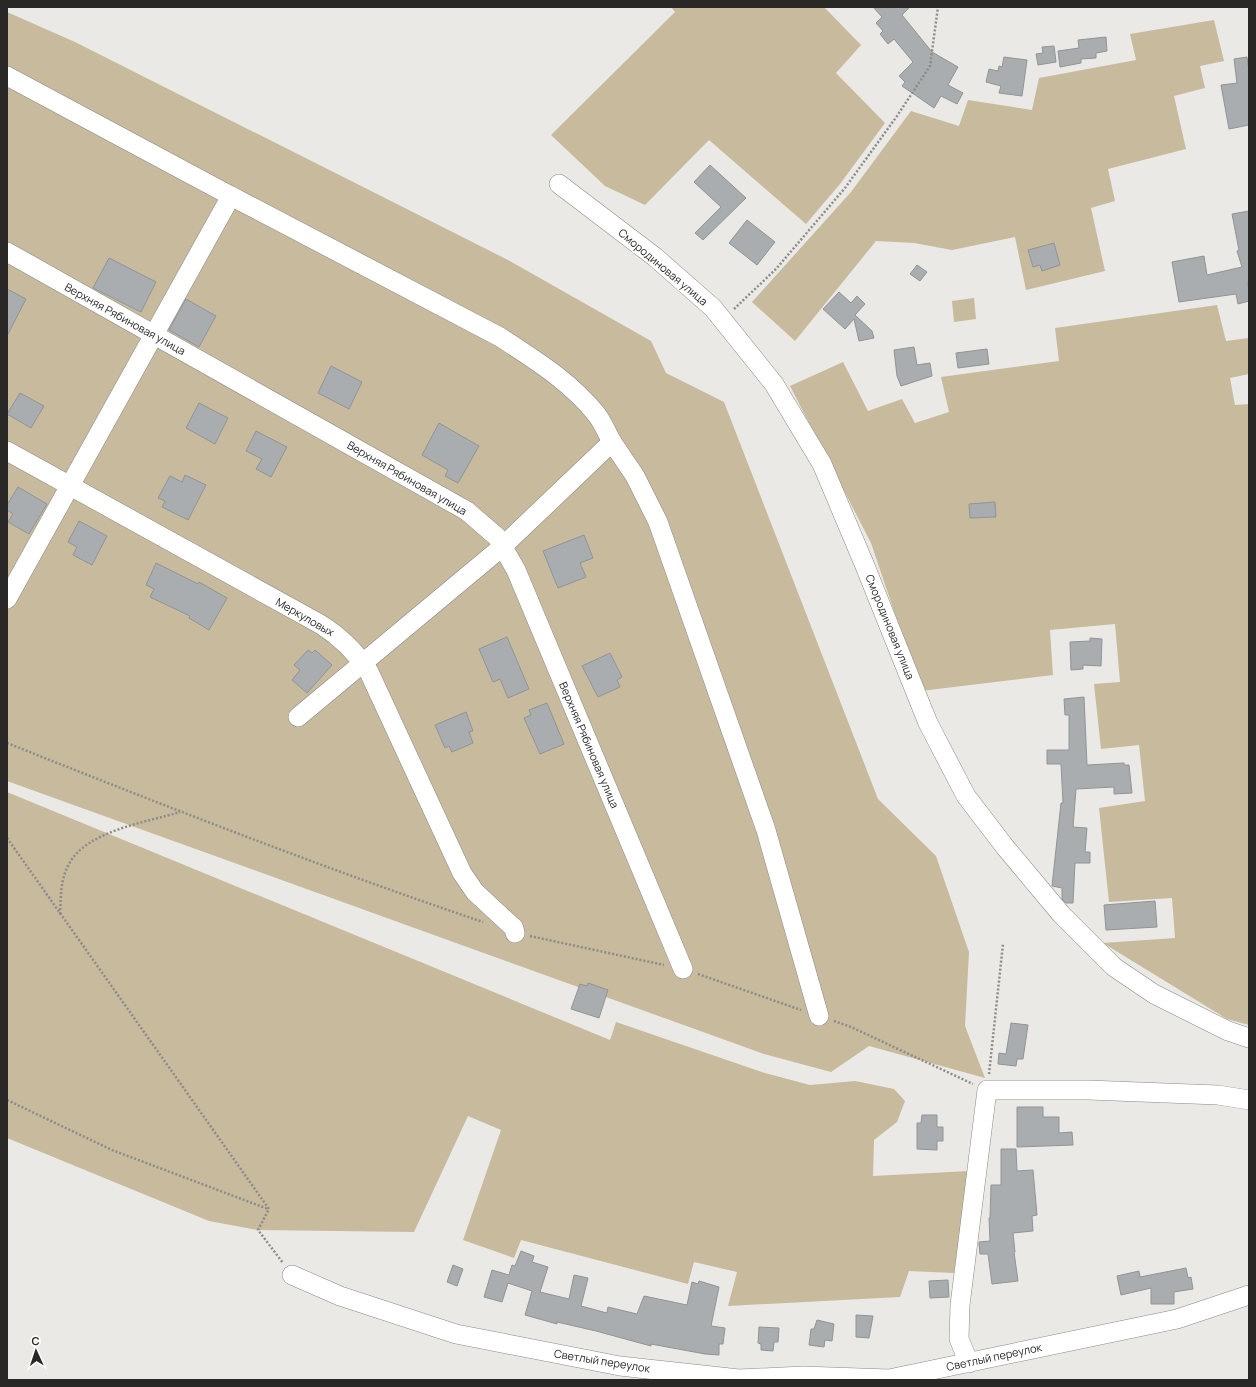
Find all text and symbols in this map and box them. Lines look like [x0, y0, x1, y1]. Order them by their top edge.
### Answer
street label: Смородиновая улица [616, 225, 711, 308]
street label: Верхняя Рябиновая улица [62, 279, 188, 358]
street label: Верхняя Рябиновая улица [345, 437, 470, 518]
street label: Смородиновая улица [862, 572, 918, 682]
street label: Меркуловых [273, 594, 337, 639]
street label: Верхняя Рябиновая улица [556, 679, 623, 810]
north arrow [16, 1331, 56, 1371]
text: С [31, 1333, 40, 1348]
street label: Светлый переулок [945, 1339, 1043, 1374]
street label: Светлый переулок [553, 1346, 652, 1376]

